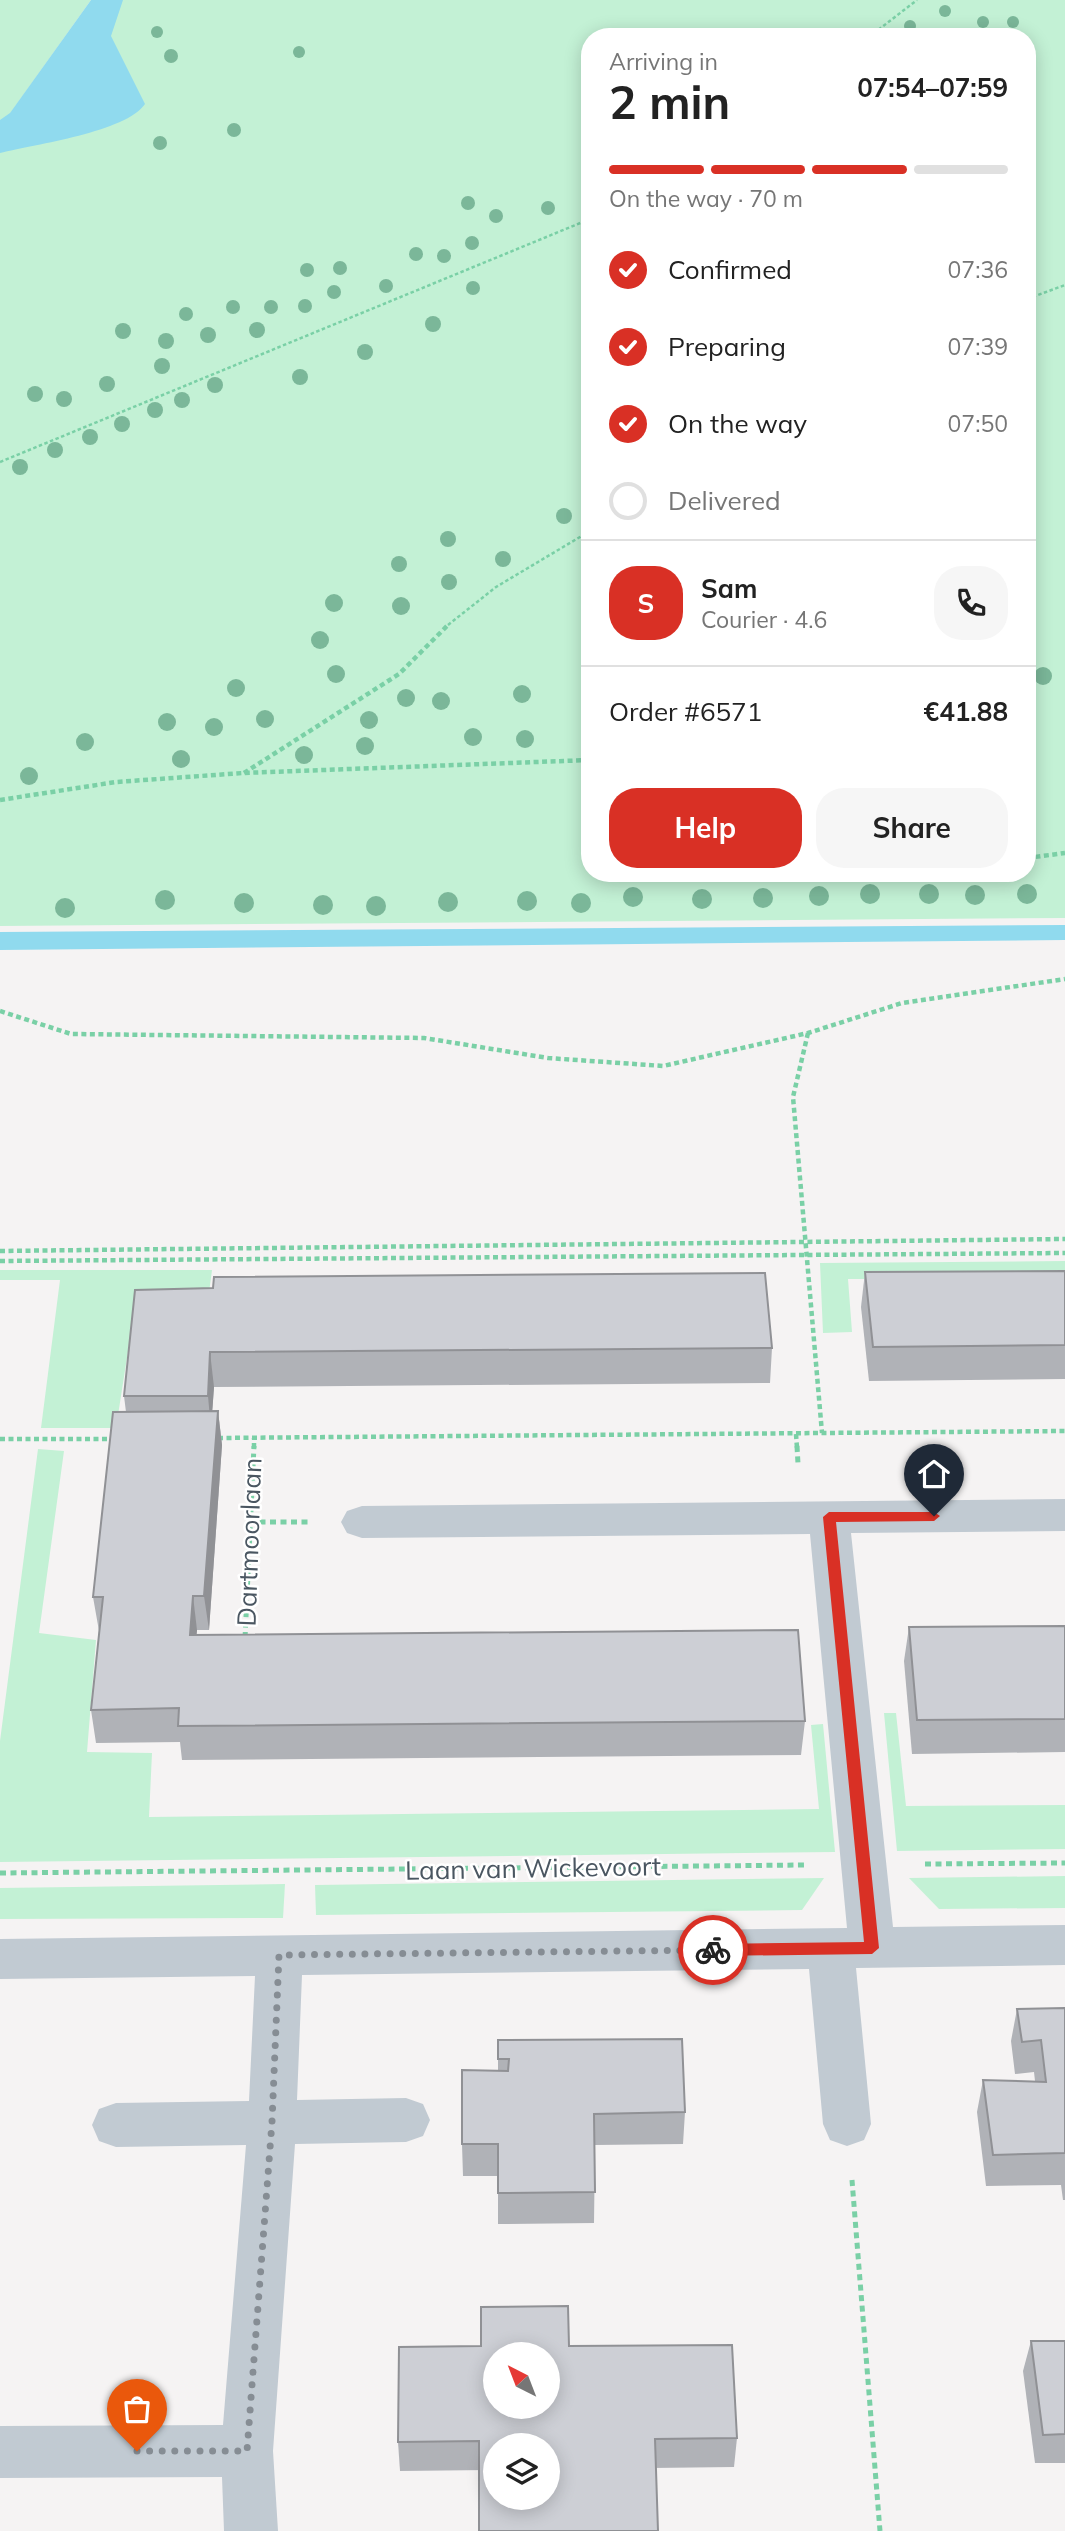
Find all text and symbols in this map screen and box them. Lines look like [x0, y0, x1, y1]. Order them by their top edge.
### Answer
text: Arriving in [609, 47, 718, 76]
text: 07:54–07:59 [857, 71, 1008, 104]
text: 2 min [609, 73, 730, 131]
text: On the way · 70 m [609, 184, 803, 213]
icon: check [609, 251, 647, 289]
text: Confirmed [668, 253, 792, 286]
text: 07:36 [948, 255, 1008, 284]
icon: check [609, 328, 647, 366]
text: Preparing [668, 330, 786, 363]
text: 07:39 [948, 332, 1008, 361]
icon: check [609, 405, 647, 443]
text: On the way [668, 407, 807, 440]
text: 07:50 [948, 409, 1008, 438]
text: Delivered [668, 484, 781, 517]
button: phone [934, 566, 1008, 640]
text: Sam [701, 572, 757, 605]
text: S [638, 587, 654, 620]
text: Courier · 4.6 [701, 605, 827, 634]
text: Order #6571 [609, 695, 762, 728]
text: €41.88 [924, 695, 1008, 728]
button: Help [609, 788, 802, 868]
button: Share [816, 788, 1008, 868]
pin [904, 1444, 964, 1516]
icon: home [915, 1455, 953, 1493]
street label: Dartmoorlaan [230, 1457, 268, 1627]
street label: Laan van Wickevoort [405, 1849, 661, 1887]
courier [678, 1915, 748, 1985]
icon: bike [694, 1931, 732, 1969]
north arrow [483, 2342, 560, 2418]
map controls [483, 2342, 560, 2510]
pin [107, 2379, 167, 2451]
icon: bag [118, 2390, 156, 2428]
button: layers [483, 2433, 560, 2510]

